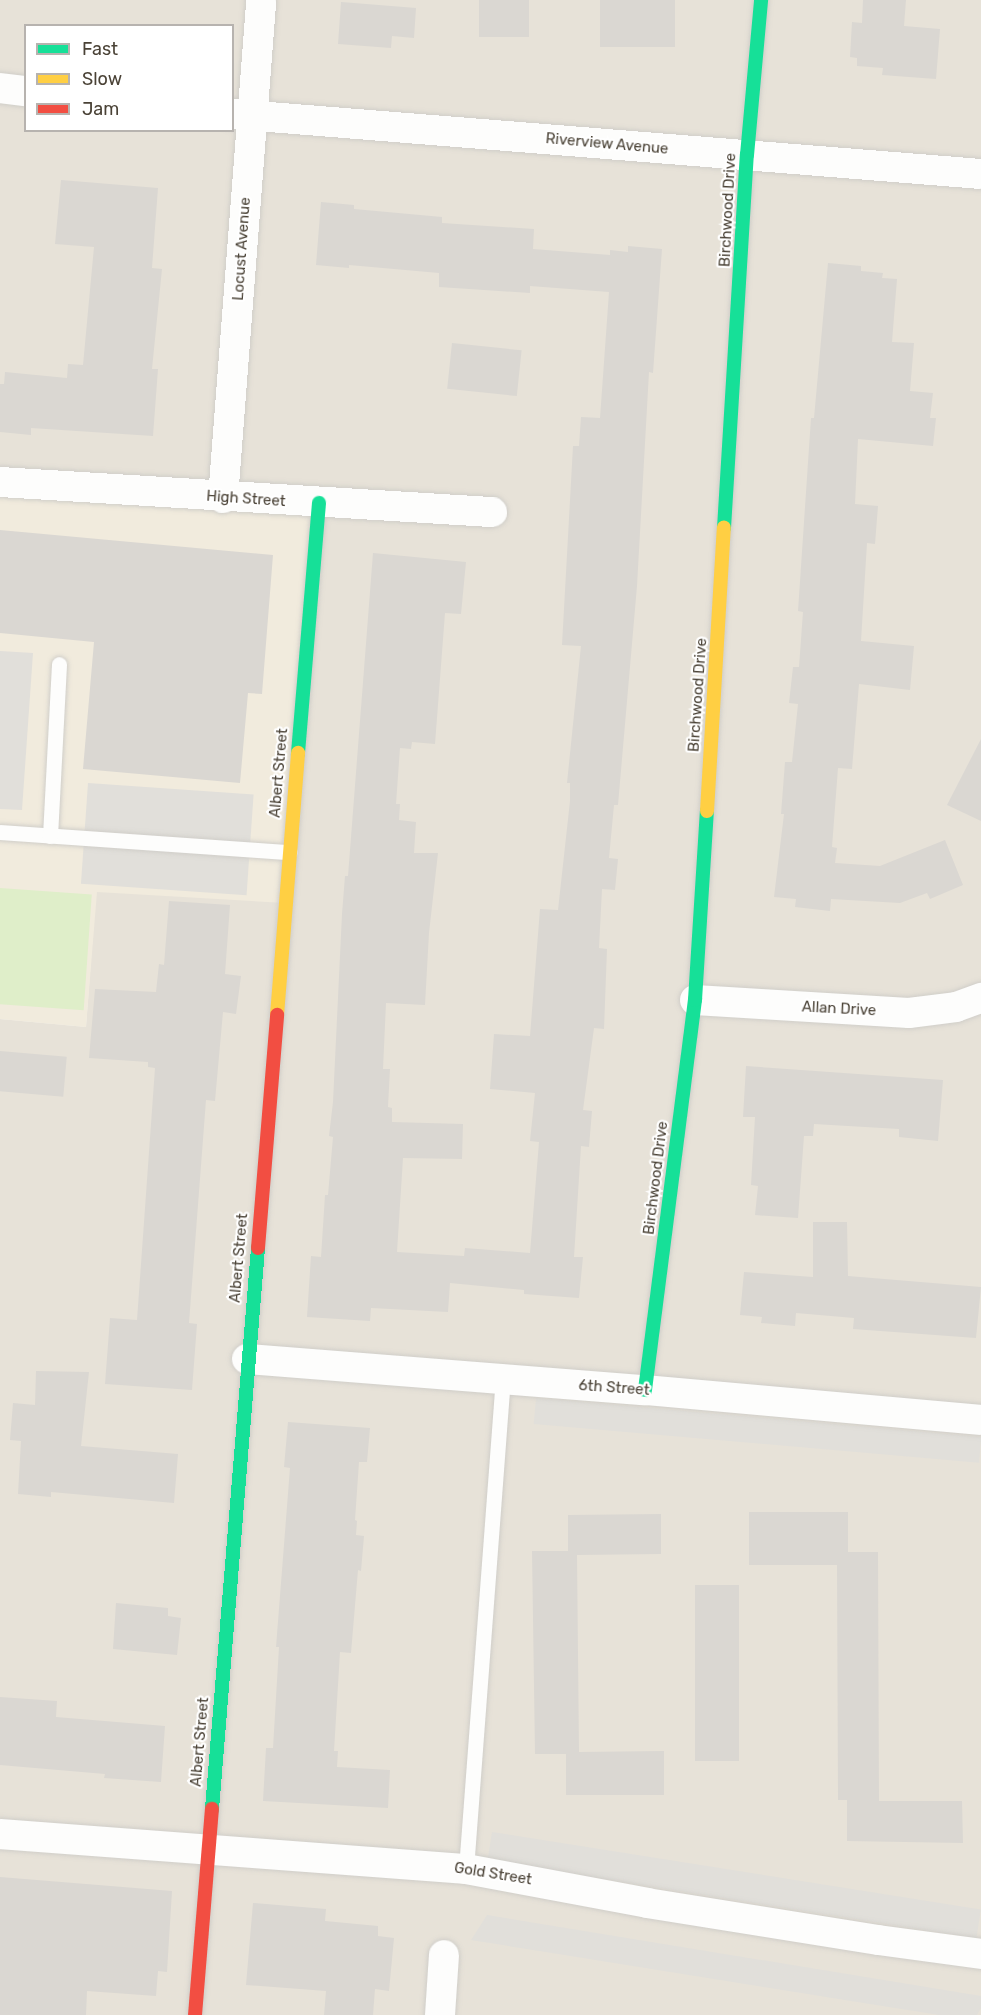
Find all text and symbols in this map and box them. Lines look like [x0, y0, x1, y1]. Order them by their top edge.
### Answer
legend [24, 24, 234, 132]
text: Fast [82, 38, 118, 60]
text: Slow [82, 68, 122, 90]
text: Jam [82, 98, 119, 120]
street label: Riverview Avenue [544, 130, 670, 158]
street label: Birchwood Drive [716, 152, 740, 268]
street label: Locust Avenue [229, 197, 255, 301]
street label: High Street [206, 487, 286, 511]
street label: Birchwood Drive [685, 637, 711, 753]
street label: Albert Street [266, 728, 292, 818]
street label: Allan Drive [801, 998, 877, 1020]
street label: Birchwood Drive [640, 1120, 672, 1236]
street label: Albert Street [226, 1213, 252, 1303]
street label: 6th Street [578, 1377, 650, 1399]
street label: Albert Street [187, 1697, 213, 1787]
street label: Gold Street [453, 1859, 533, 1889]

